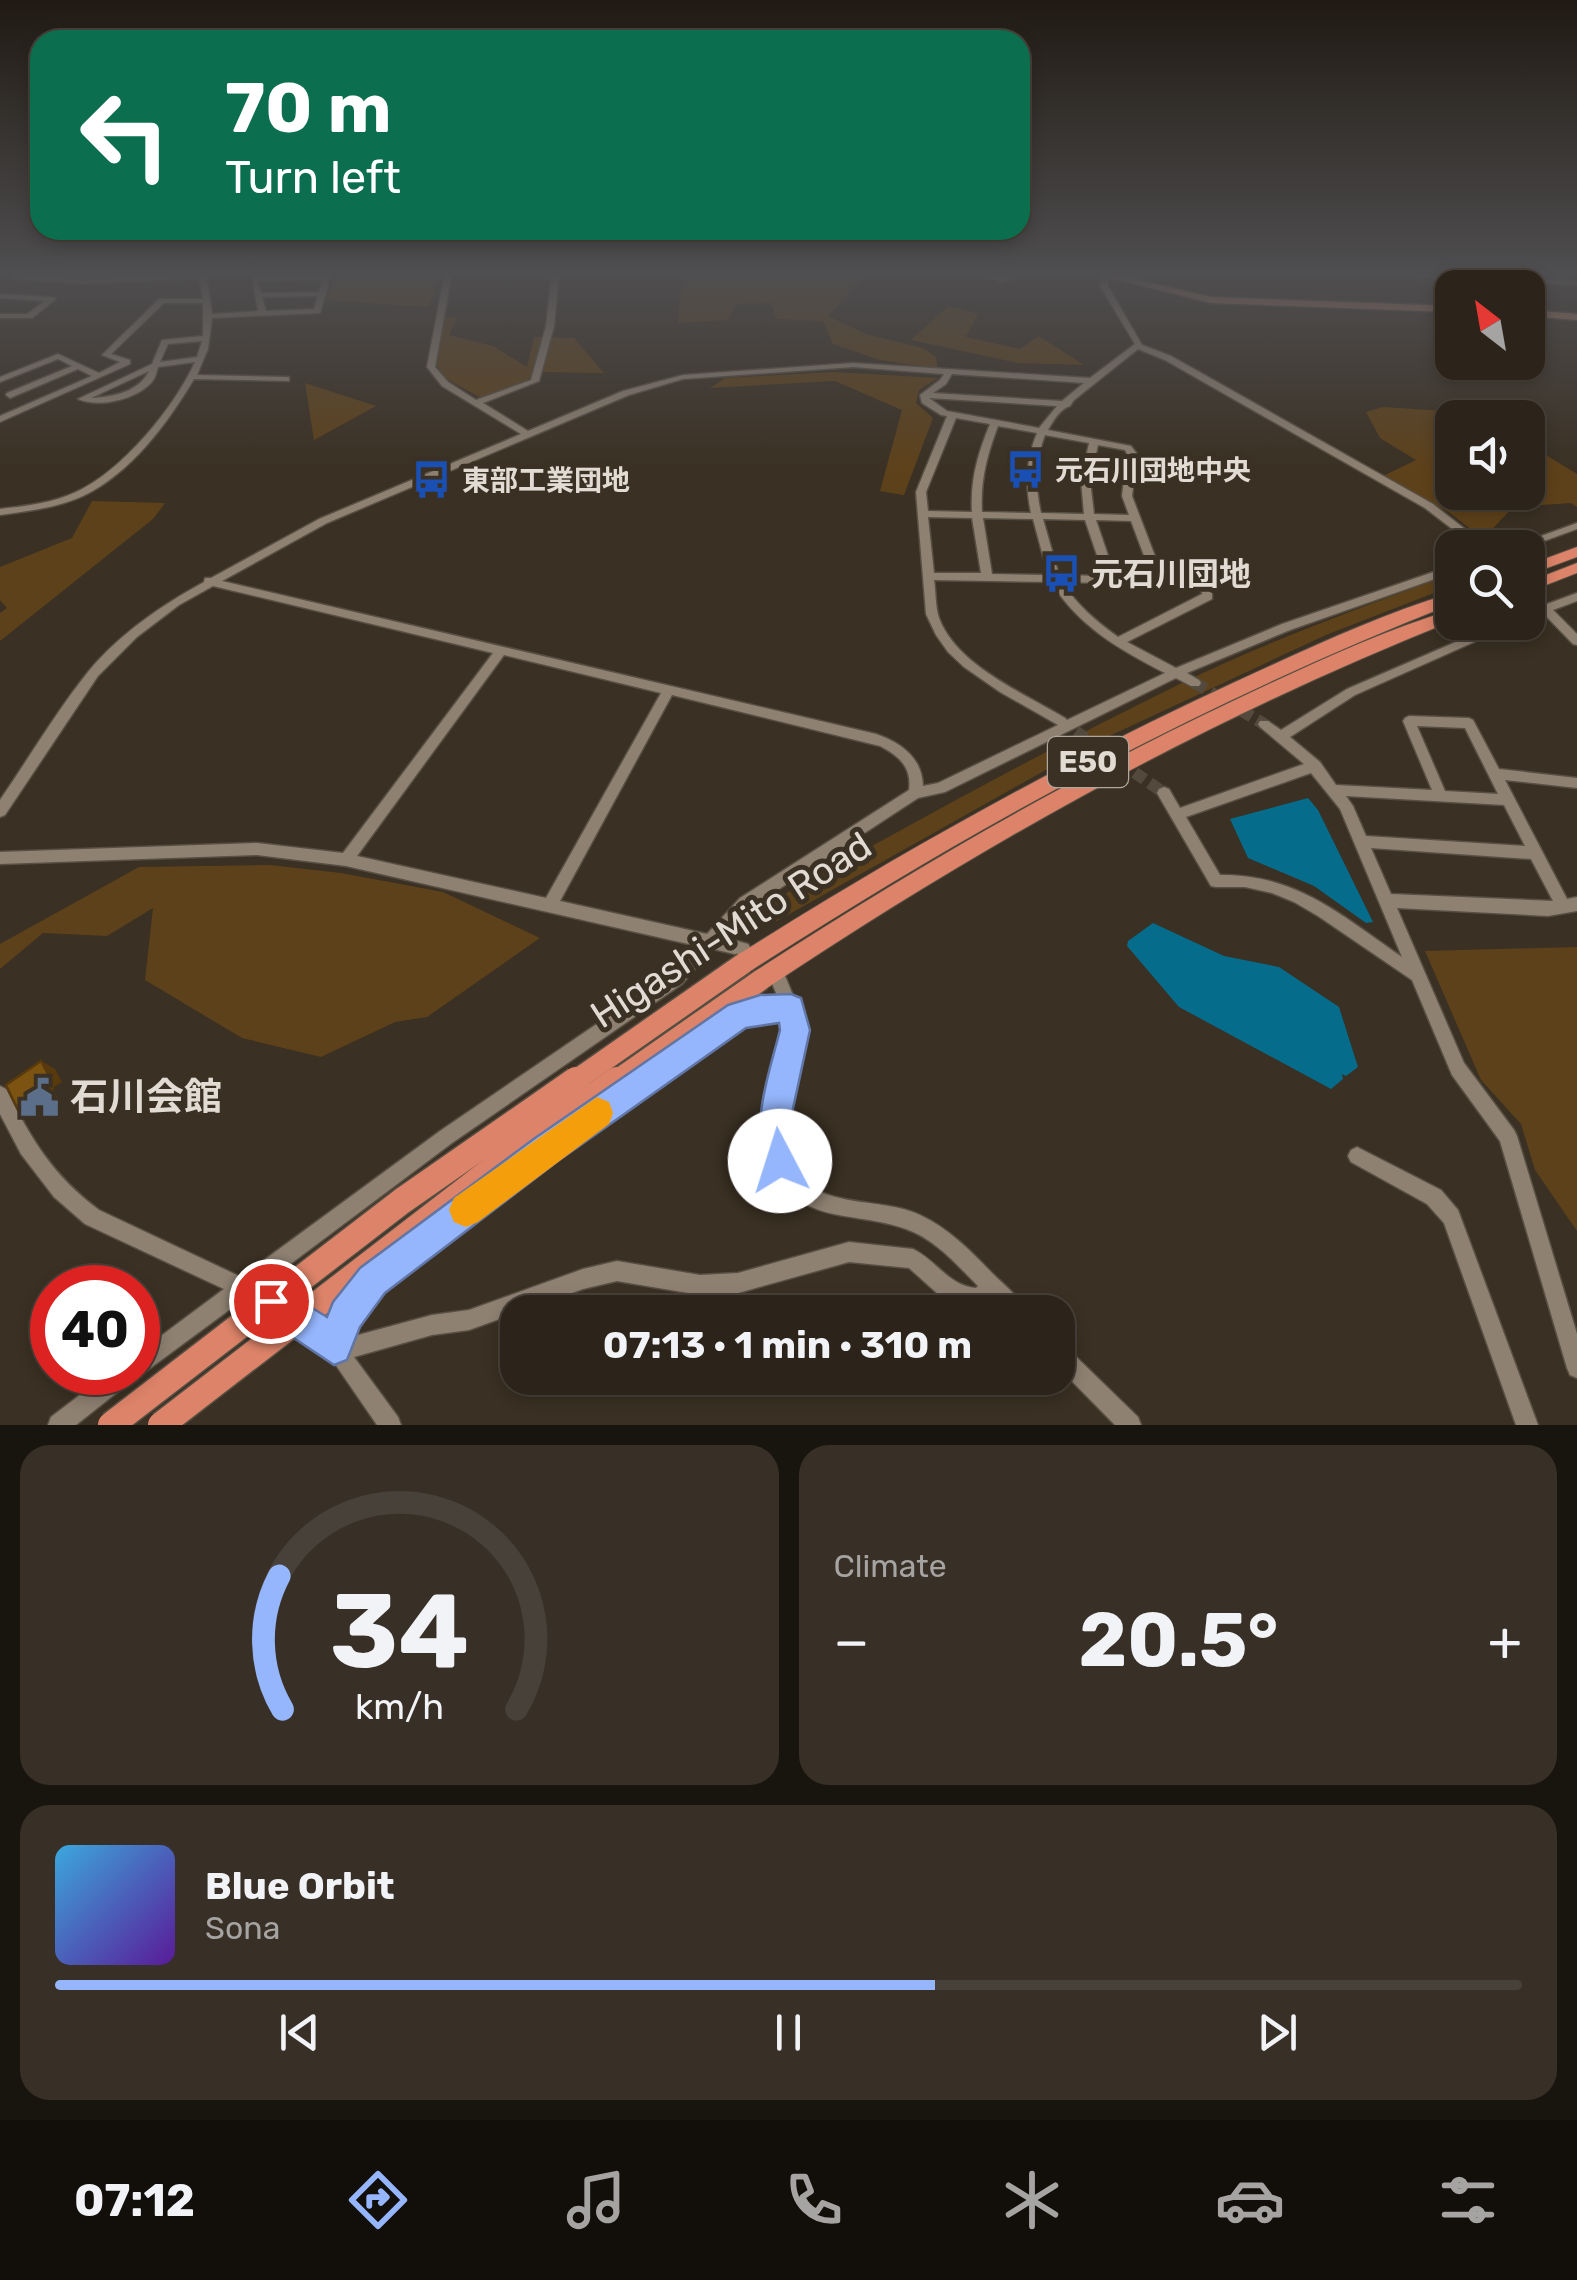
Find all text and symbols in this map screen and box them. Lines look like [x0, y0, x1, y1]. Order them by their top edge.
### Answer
text: 70 m [225, 67, 392, 150]
icon: left [60, 70, 190, 200]
text: Turn left [225, 151, 401, 204]
north arrow [1435, 270, 1545, 380]
map controls [1435, 270, 1545, 640]
button: sound [1435, 400, 1545, 510]
bus stop icon: 元石川団地中央 [1004, 449, 1046, 491]
place label: 元石川団地中央 [1055, 454, 1251, 487]
bus stop icon: 東部工業団地 [411, 459, 453, 501]
place label: 東部工業団地 [462, 464, 630, 497]
button: search [1435, 530, 1545, 640]
bus stop icon: 元石川団地 [1040, 553, 1082, 595]
place label: 元石川団地 [1091, 555, 1251, 593]
road number: E50 [1048, 737, 1128, 787]
street label: Higashi-Mito Road [582, 822, 880, 1038]
place label: 石川会館 [70, 1074, 222, 1120]
public building icon: 石川会館 [19, 1076, 61, 1118]
position arrow [728, 1109, 832, 1213]
pin [229, 1259, 314, 1344]
speed limit sign: 40 [30, 1265, 160, 1395]
icon: arrive [244, 1274, 299, 1329]
text: 07:13 · 1 min · 310 m [603, 1322, 972, 1368]
text: Climate [834, 1547, 947, 1585]
text: 34 [329, 1570, 469, 1693]
text: 20.5° [1079, 1596, 1278, 1685]
text: − [834, 1609, 869, 1674]
text: + [1488, 1609, 1522, 1674]
text: km/h [355, 1686, 444, 1728]
text: Blue Orbit [205, 1863, 395, 1909]
text: Sona [205, 1909, 280, 1947]
icon: previous [272, 2005, 327, 2060]
icon: pause [761, 2005, 816, 2060]
icon: next [1250, 2005, 1305, 2060]
icon: directions [343, 2165, 413, 2235]
icon: music [561, 2165, 631, 2235]
icon: phone [779, 2165, 849, 2235]
icon: climate [997, 2165, 1067, 2235]
icon: car [1215, 2165, 1285, 2235]
icon: filters [1433, 2165, 1503, 2235]
text: 07:12 [74, 2174, 195, 2227]

